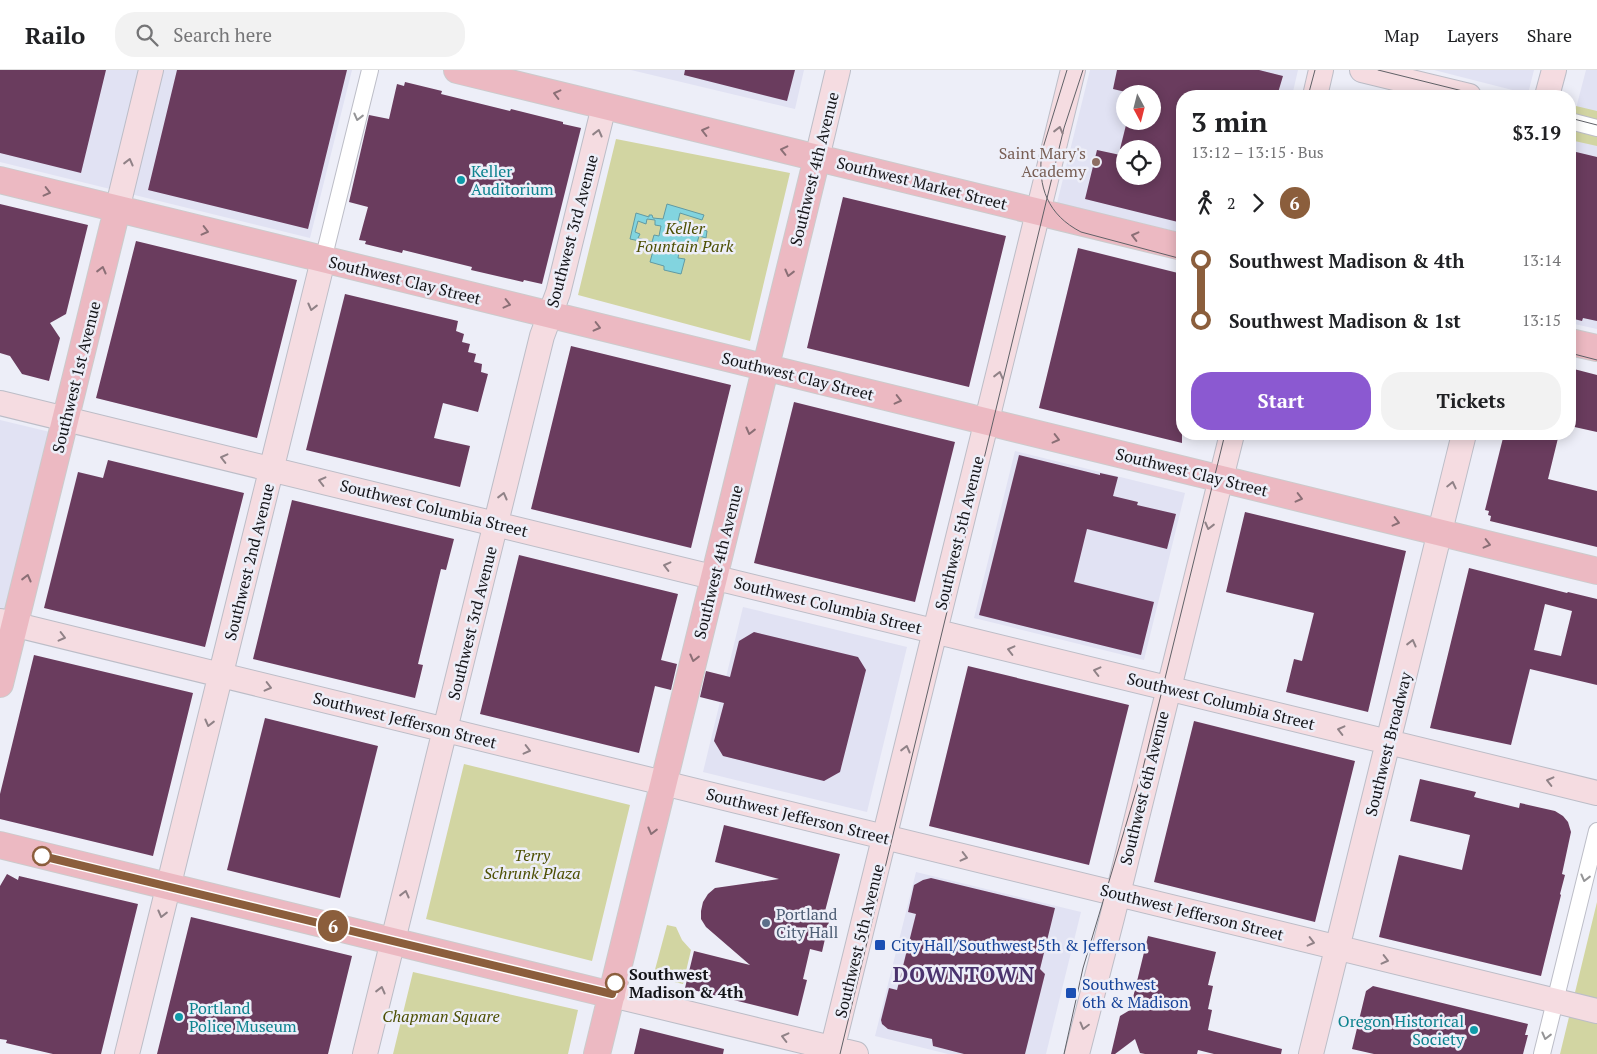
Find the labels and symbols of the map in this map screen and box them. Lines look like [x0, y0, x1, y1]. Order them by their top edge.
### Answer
north arrow [1116, 85, 1161, 130]
one-way arrow [552, 89, 561, 100]
street label: Southwest 4th Avenue [784, 90, 844, 248]
one-way arrow [353, 113, 364, 122]
one-way arrow [701, 126, 710, 137]
one-way arrow [1053, 127, 1063, 135]
one-way arrow [592, 129, 603, 138]
place label: Saint Mary's Academy [999, 142, 1087, 182]
one-way arrow [780, 145, 789, 156]
street label: Southwest Market Street [834, 151, 1010, 215]
street label: Southwest 3rd Avenue [541, 152, 603, 310]
marker: Saint Mary's Academy [1090, 156, 1102, 168]
one-way arrow [123, 158, 134, 167]
place label: Keller Auditorium [471, 160, 554, 200]
marker: Keller Auditorium [455, 174, 467, 186]
one-way arrow [43, 186, 52, 197]
park label: Keller Fountain Park [636, 217, 734, 257]
one-way arrow [201, 225, 210, 236]
one-way arrow [1131, 231, 1140, 242]
street label: Southwest Clay Street [327, 250, 483, 310]
one-way arrow [96, 265, 107, 274]
one-way arrow [784, 269, 795, 278]
one-way arrow [502, 298, 511, 309]
street label: Southwest 1st Avenue [47, 299, 105, 455]
one-way arrow [307, 303, 317, 311]
one-way arrow [593, 321, 602, 332]
street label: Southwest Clay Street [720, 346, 876, 406]
one-way arrow [993, 371, 1003, 379]
one-way arrow [893, 394, 902, 405]
one-way arrow [745, 427, 756, 436]
one-way arrow [1051, 433, 1060, 444]
street label: Southwest Clay Street [1114, 442, 1270, 502]
one-way arrow [220, 453, 229, 464]
street label: Southwest 5th Avenue [929, 454, 989, 612]
street label: Southwest Columbia Street [338, 474, 530, 542]
one-way arrow [318, 476, 327, 487]
street label: Southwest 2nd Avenue [219, 481, 279, 643]
one-way arrow [1446, 481, 1457, 490]
street label: Southwest 4th Avenue [688, 483, 748, 641]
one-way arrow [497, 491, 508, 500]
one-way arrow [1294, 492, 1303, 503]
one-way arrow [1391, 516, 1400, 527]
one-way arrow [1204, 522, 1215, 531]
one-way arrow [1482, 538, 1491, 549]
street label: Southwest 3rd Avenue [442, 544, 502, 702]
one-way arrow [662, 561, 671, 572]
street label: Southwest Columbia Street [732, 571, 924, 639]
one-way arrow [21, 574, 31, 582]
one-way arrow [57, 631, 66, 642]
one-way arrow [1406, 639, 1417, 648]
one-way arrow [1006, 645, 1015, 656]
one-way arrow [689, 654, 700, 663]
one-way arrow [1092, 666, 1101, 677]
street label: Southwest Columbia Street [1125, 667, 1317, 735]
street label: Southwest Broadway [1359, 669, 1417, 818]
one-way arrow [264, 681, 273, 692]
street label: Southwest Jefferson Street [311, 687, 499, 753]
street label: Southwest 6th Avenue [1114, 709, 1174, 867]
one-way arrow [204, 718, 214, 726]
one-way arrow [1336, 725, 1345, 736]
one-way arrow [522, 744, 531, 755]
one-way arrow [900, 745, 911, 754]
one-way arrow [1545, 776, 1554, 787]
street label: Southwest Jefferson Street [704, 783, 892, 849]
one-way arrow [647, 826, 658, 835]
park label: Terry Schrunk Plaza [483, 844, 581, 884]
unlabelled marker [32, 846, 52, 866]
one-way arrow [960, 851, 969, 862]
street label: Southwest 5th Avenue [829, 862, 889, 1020]
one-way arrow [1580, 874, 1591, 883]
street label: Southwest Jefferson Street [1098, 879, 1286, 945]
one-way arrow [399, 889, 410, 898]
place label: Portland City Hall [776, 903, 839, 943]
one-way arrow [157, 910, 168, 919]
line badge: 6 [317, 910, 349, 942]
marker: Portland City Hall [760, 917, 772, 929]
place label: City Hall/Southwest 5th & Jefferson [891, 934, 1147, 956]
one-way arrow [1307, 936, 1315, 946]
marker: City Hall/Southwest 5th & Jefferson [873, 938, 887, 952]
one-way arrow [1380, 954, 1388, 964]
district label: DOWNTOWN [893, 960, 1035, 988]
place label: Southwest Madison & 4th [629, 963, 744, 1003]
marker: Southwest Madison & 4th [605, 973, 625, 993]
place label: Southwest 6th & Madison [1082, 973, 1189, 1013]
one-way arrow [375, 985, 386, 994]
marker: Southwest 6th & Madison [1064, 986, 1078, 1000]
place label: Portland Police Museum [189, 997, 297, 1037]
park label: Chapman Square [382, 1005, 500, 1027]
place label: Oregon Historical Society [1338, 1010, 1465, 1050]
marker: Portland Police Museum [173, 1011, 185, 1023]
one-way arrow [1079, 1022, 1090, 1031]
marker: Oregon Historical Society [1468, 1024, 1480, 1036]
one-way arrow [781, 1032, 790, 1043]
one-way arrow [1541, 1032, 1552, 1041]

